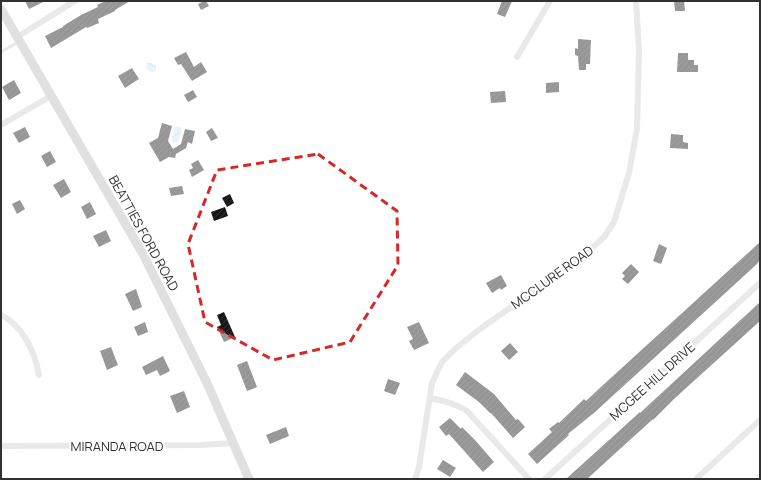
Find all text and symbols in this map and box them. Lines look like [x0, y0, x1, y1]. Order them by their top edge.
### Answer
street label: BEATTIES FORD ROAD [105, 172, 183, 294]
street label: MCCLURE ROAD [507, 241, 597, 313]
street label: MCGEE HILL DRIVE [605, 338, 699, 424]
street label: MIRANDA ROAD [71, 437, 164, 455]

